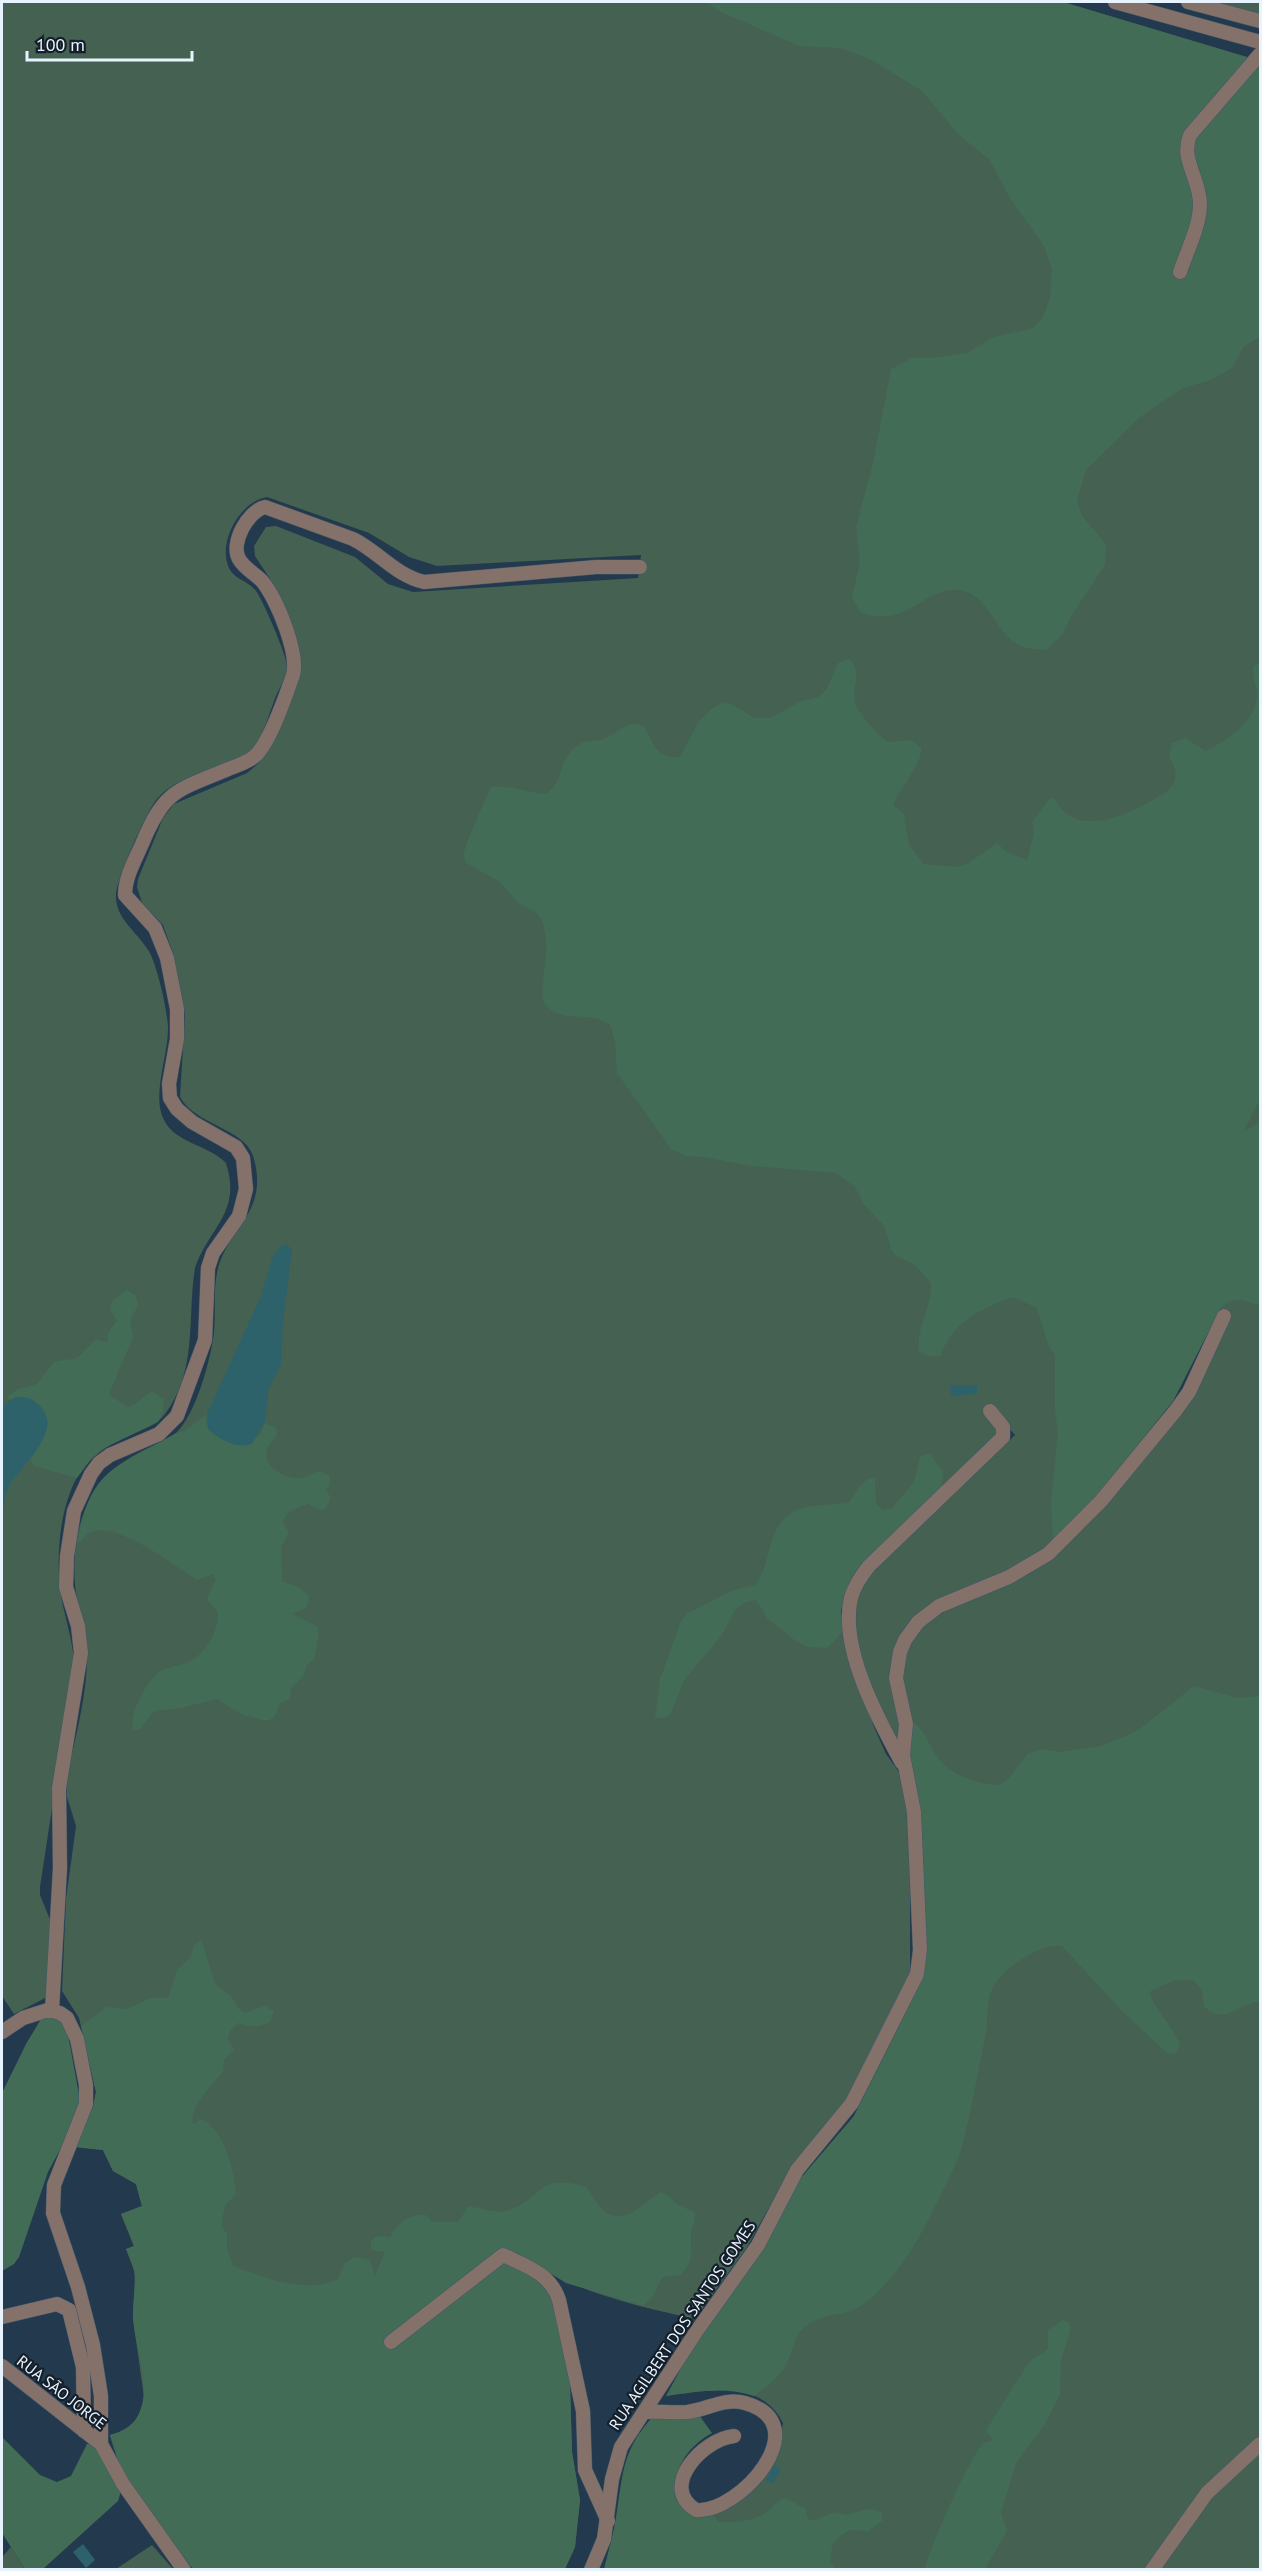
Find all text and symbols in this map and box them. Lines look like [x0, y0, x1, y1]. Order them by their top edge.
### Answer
scale bar [27, 24, 192, 62]
text: 100 m [36, 33, 85, 56]
street label: RUA AGILBERT DOS SANTOS GOMES [604, 2217, 760, 2433]
street label: RUA SÃO JORGE [13, 2351, 111, 2433]

